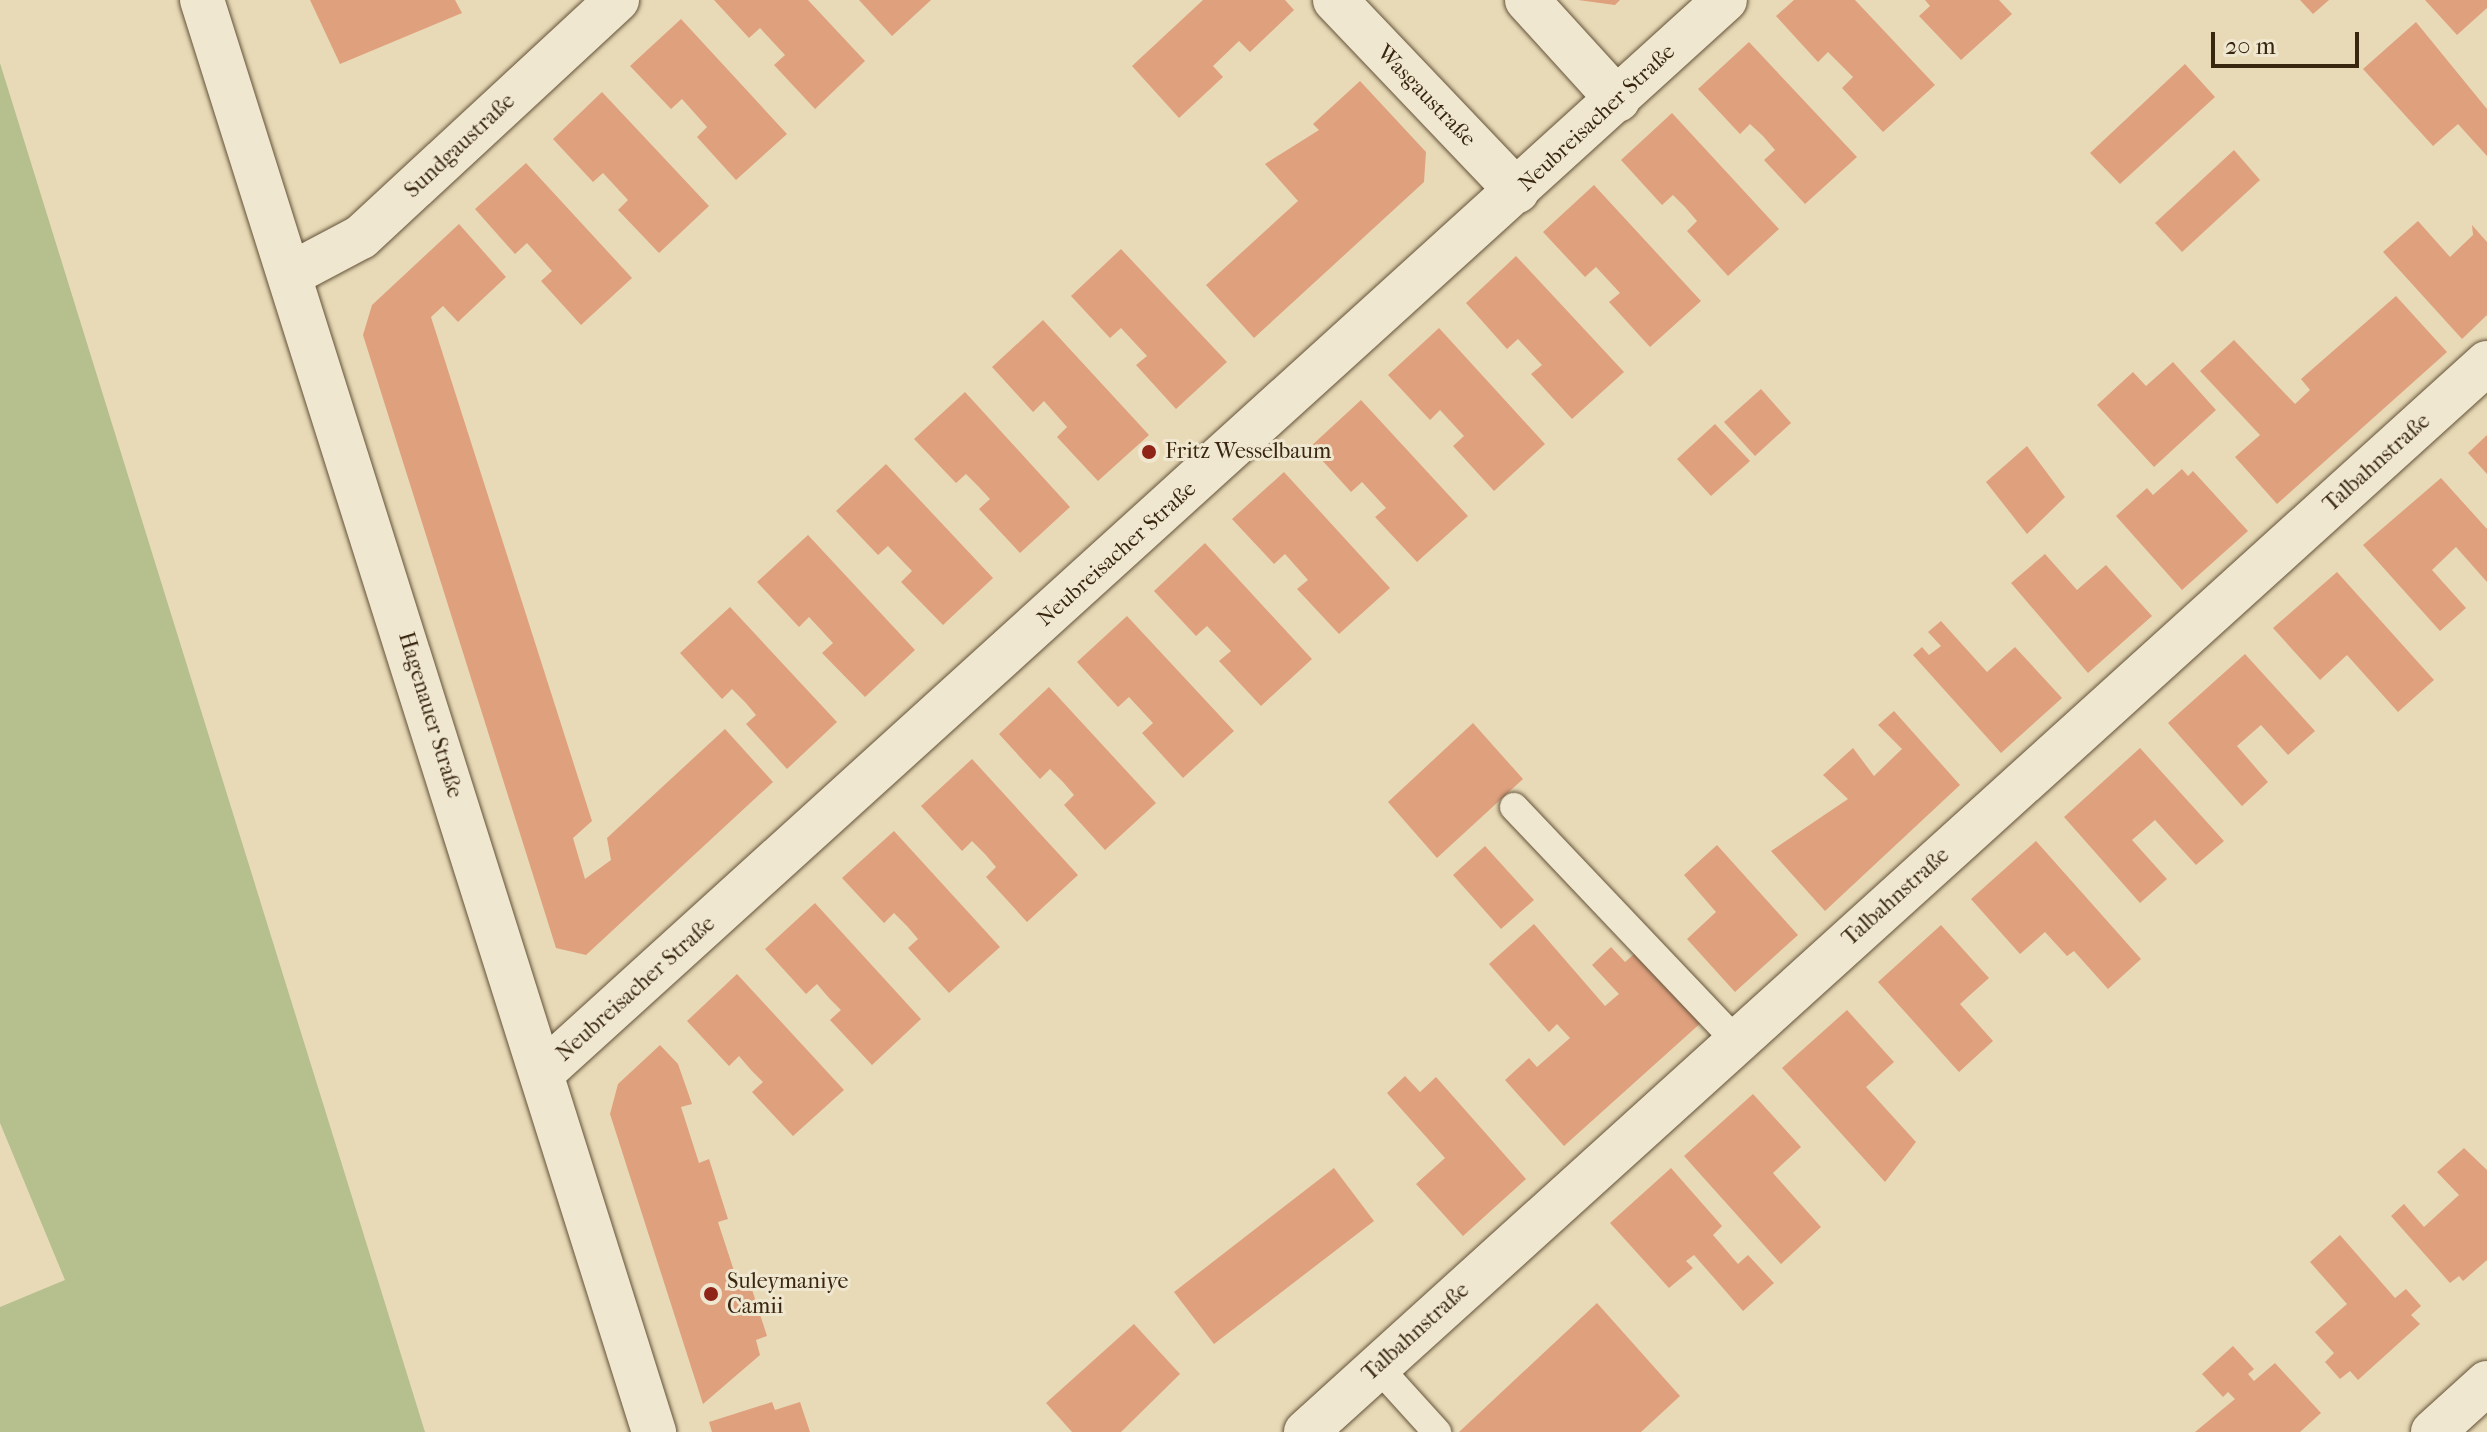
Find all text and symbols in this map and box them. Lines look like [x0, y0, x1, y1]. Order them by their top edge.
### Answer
scale bar [2215, 16, 2363, 66]
text: 20 m [2225, 32, 2276, 60]
street label: Neubreisacher Straße [1513, 39, 1681, 197]
street label: Wasgaustraße [1371, 40, 1481, 152]
street label: Sundgaustraße [399, 88, 521, 204]
street label: Talbahnstraße [2318, 408, 2436, 518]
place label: Fritz Wesselbaum [1165, 439, 1331, 465]
marker: Fritz Wesselbaum [1140, 443, 1158, 461]
street label: Neubreisacher Straße [1032, 476, 1202, 632]
street label: Hagenauer Straße [392, 629, 468, 801]
street label: Talbahnstraße [1837, 842, 1955, 952]
street label: Neubreisacher Straße [551, 911, 721, 1067]
place label: Suleymaniye Camii [727, 1268, 848, 1320]
street label: Talbahnstraße [1357, 1277, 1475, 1387]
marker: Suleymaniye Camii [702, 1285, 720, 1303]

